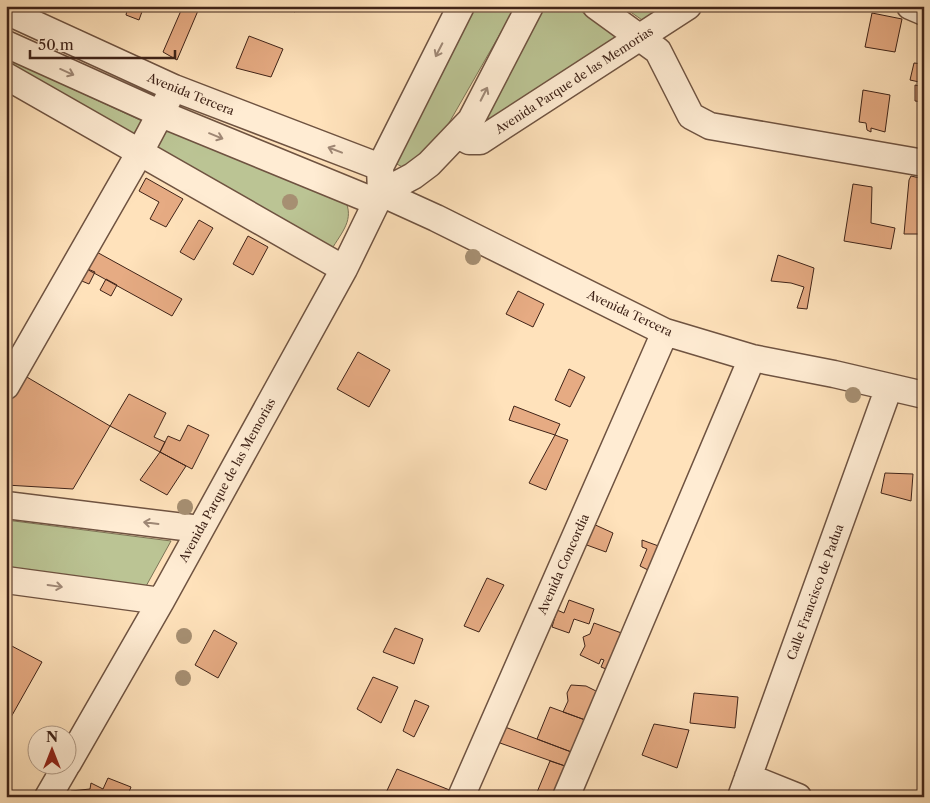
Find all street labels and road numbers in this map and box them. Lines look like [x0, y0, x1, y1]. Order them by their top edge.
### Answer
street label: Avenida Parque de las Memorias [491, 23, 656, 137]
street label: Avenida Tercera [144, 69, 237, 119]
street label: Avenida Tercera [584, 286, 676, 340]
street label: Avenida Parque de las Memorias [175, 395, 278, 566]
street label: Avenida Concordia [534, 511, 592, 618]
street label: Calle Francisco de Padua [783, 521, 847, 662]

